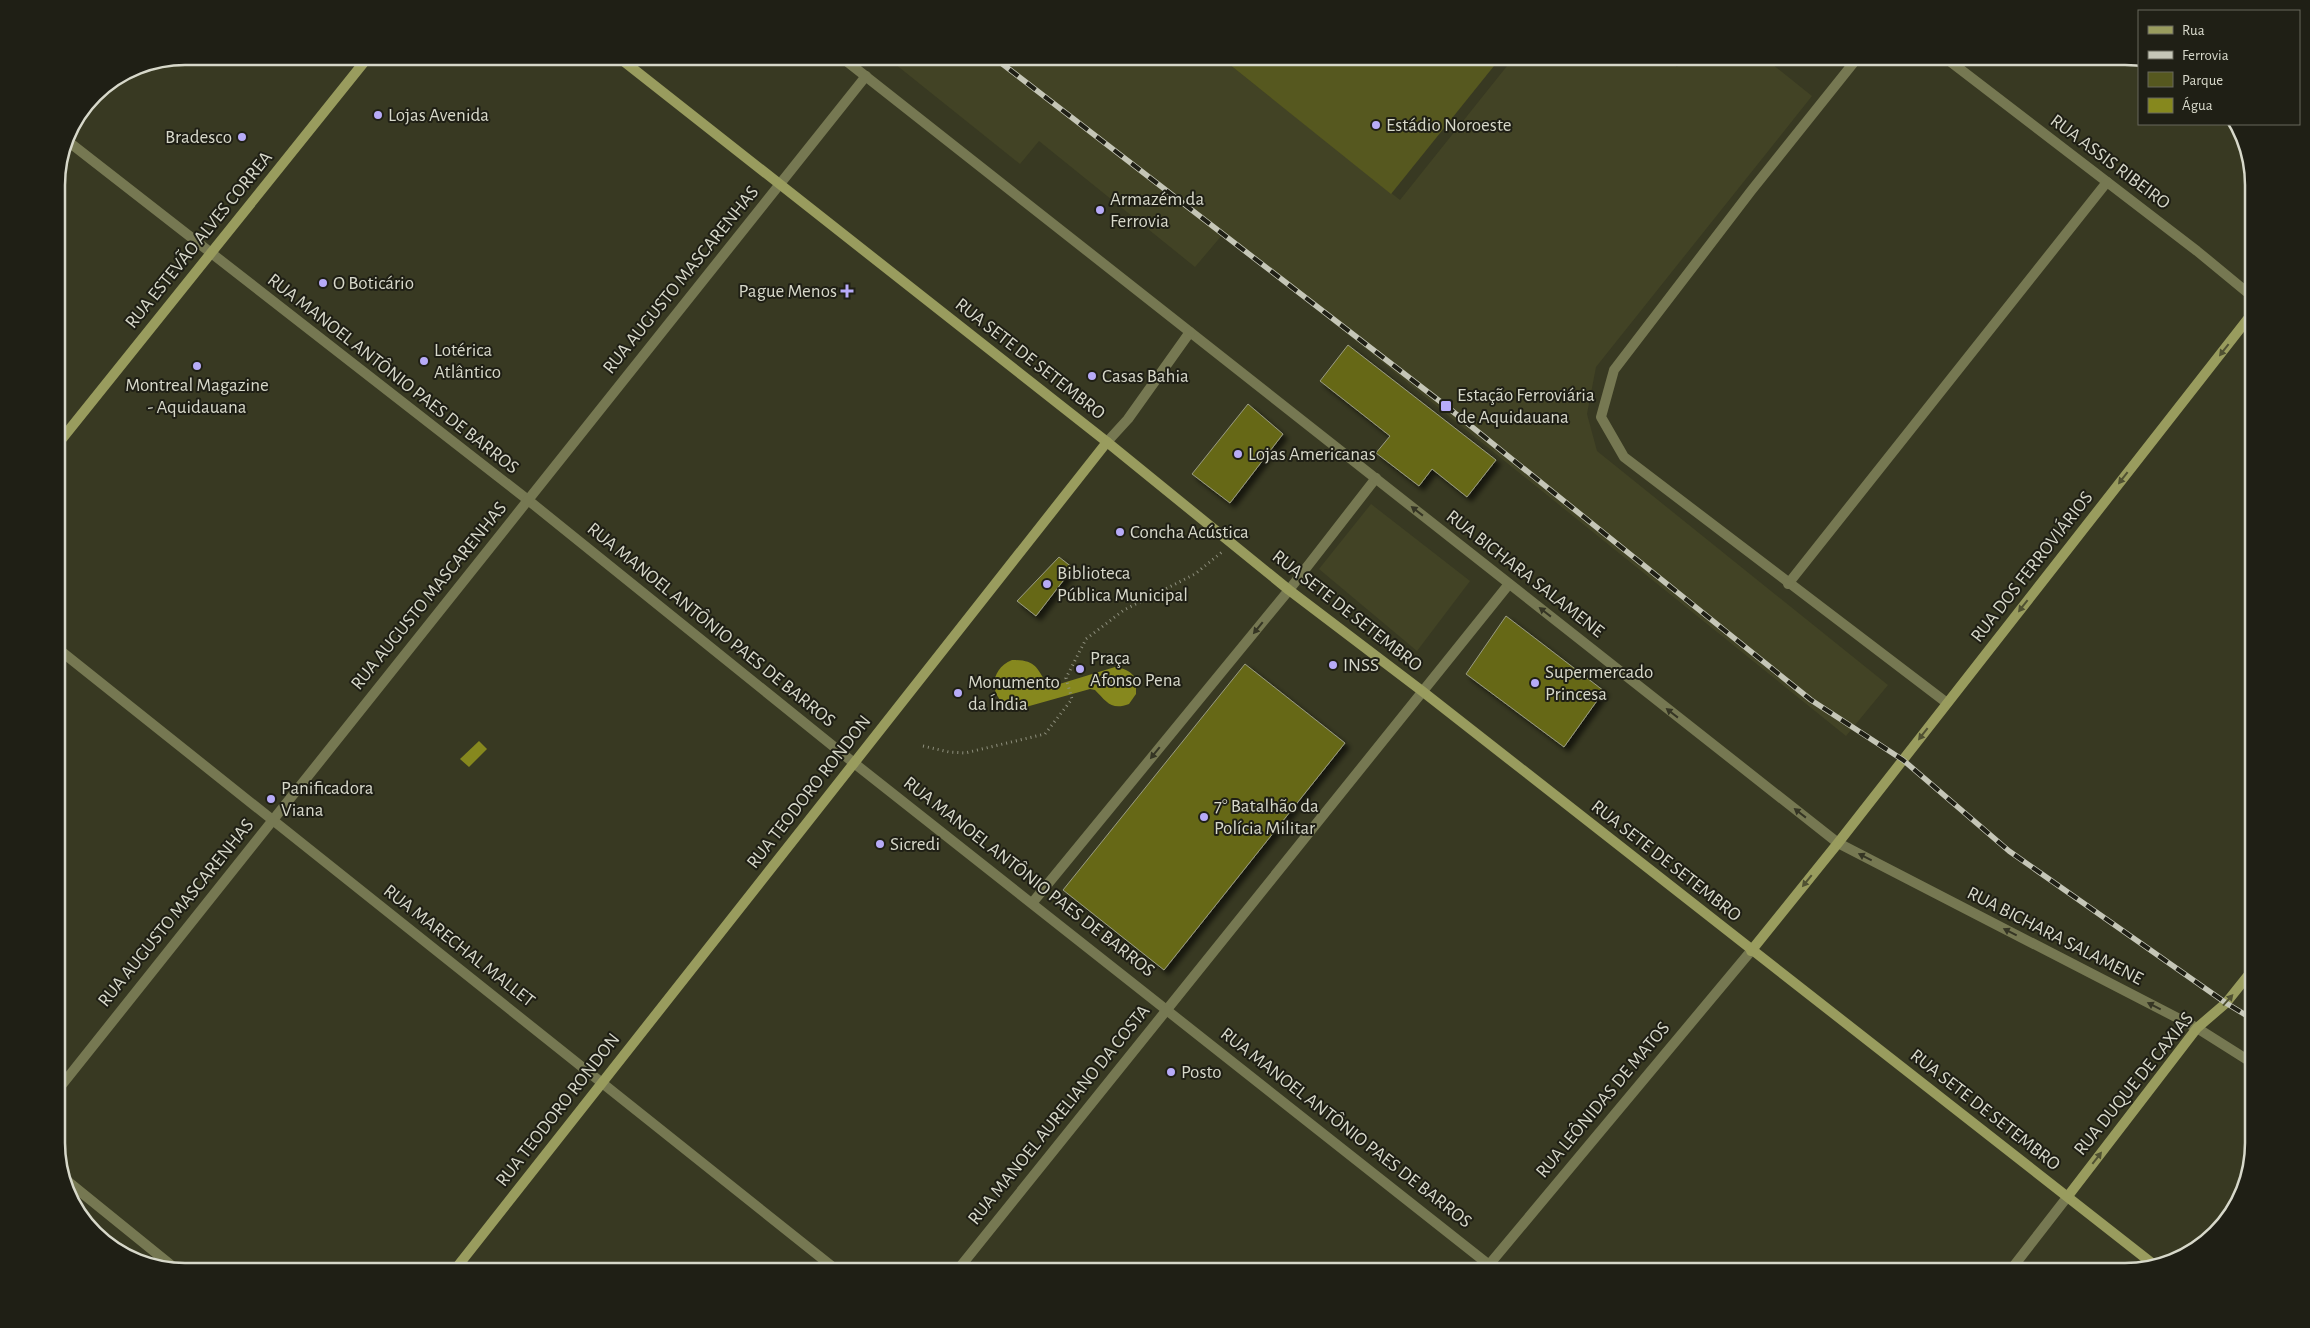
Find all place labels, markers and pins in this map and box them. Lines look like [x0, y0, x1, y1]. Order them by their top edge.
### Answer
place label: Lojas Avenida [388, 106, 489, 125]
marker: Lojas Avenida [372, 109, 384, 121]
place label: Estádio Noroeste [1386, 116, 1511, 135]
marker: Estádio Noroeste [1370, 119, 1382, 131]
place label: Bradesco [165, 128, 232, 147]
marker: Bradesco [236, 131, 248, 143]
place label: Armazém da Ferrovia [1110, 190, 1204, 231]
marker: Armazém da Ferrovia [1094, 204, 1106, 216]
place label: O Boticário [333, 274, 414, 293]
marker: O Boticário [317, 277, 329, 289]
place label: Pague Menos [738, 282, 837, 301]
marker: Pague Menos [841, 285, 853, 297]
place label: Lotérica Atlântico [434, 341, 501, 382]
marker: Lotérica Atlântico [418, 355, 430, 367]
marker: Montreal Magazine - Aquidauana [191, 360, 203, 372]
place label: Casas Bahia [1102, 367, 1189, 386]
marker: Casas Bahia [1086, 370, 1098, 382]
place label: Montreal Magazine - Aquidauana [125, 376, 269, 417]
place label: Estação Ferroviária de Aquidauana [1457, 386, 1595, 427]
marker: Estação Ferroviária de Aquidauana [1439, 399, 1453, 413]
place label: Lojas Americanas [1248, 445, 1376, 464]
marker: Lojas Americanas [1232, 448, 1244, 460]
place label: Concha Acústica [1130, 523, 1249, 542]
marker: Concha Acústica [1114, 526, 1126, 538]
place label: Biblioteca Pública Municipal [1057, 564, 1188, 605]
marker: Biblioteca Pública Municipal [1041, 578, 1053, 590]
place label: Praça Afonso Pena [1090, 649, 1181, 690]
place label: INSS [1343, 656, 1379, 675]
marker: INSS [1327, 659, 1339, 671]
marker: Praça Afonso Pena [1074, 663, 1086, 675]
place label: Supermercado Princesa [1545, 663, 1653, 704]
place label: Monumento da Índia [968, 673, 1060, 714]
marker: Supermercado Princesa [1529, 677, 1541, 689]
marker: Monumento da Índia [952, 687, 964, 699]
place label: Panificadora Viana [281, 779, 374, 820]
marker: Panificadora Viana [265, 793, 277, 805]
place label: 7° Batalhão da Polícia Militar [1214, 797, 1319, 838]
marker: 7° Batalhão da Polícia Militar [1198, 811, 1210, 823]
place label: Sicredi [890, 835, 940, 854]
marker: Sicredi [874, 838, 886, 850]
place label: Posto [1181, 1063, 1222, 1082]
marker: Posto [1165, 1066, 1177, 1078]

